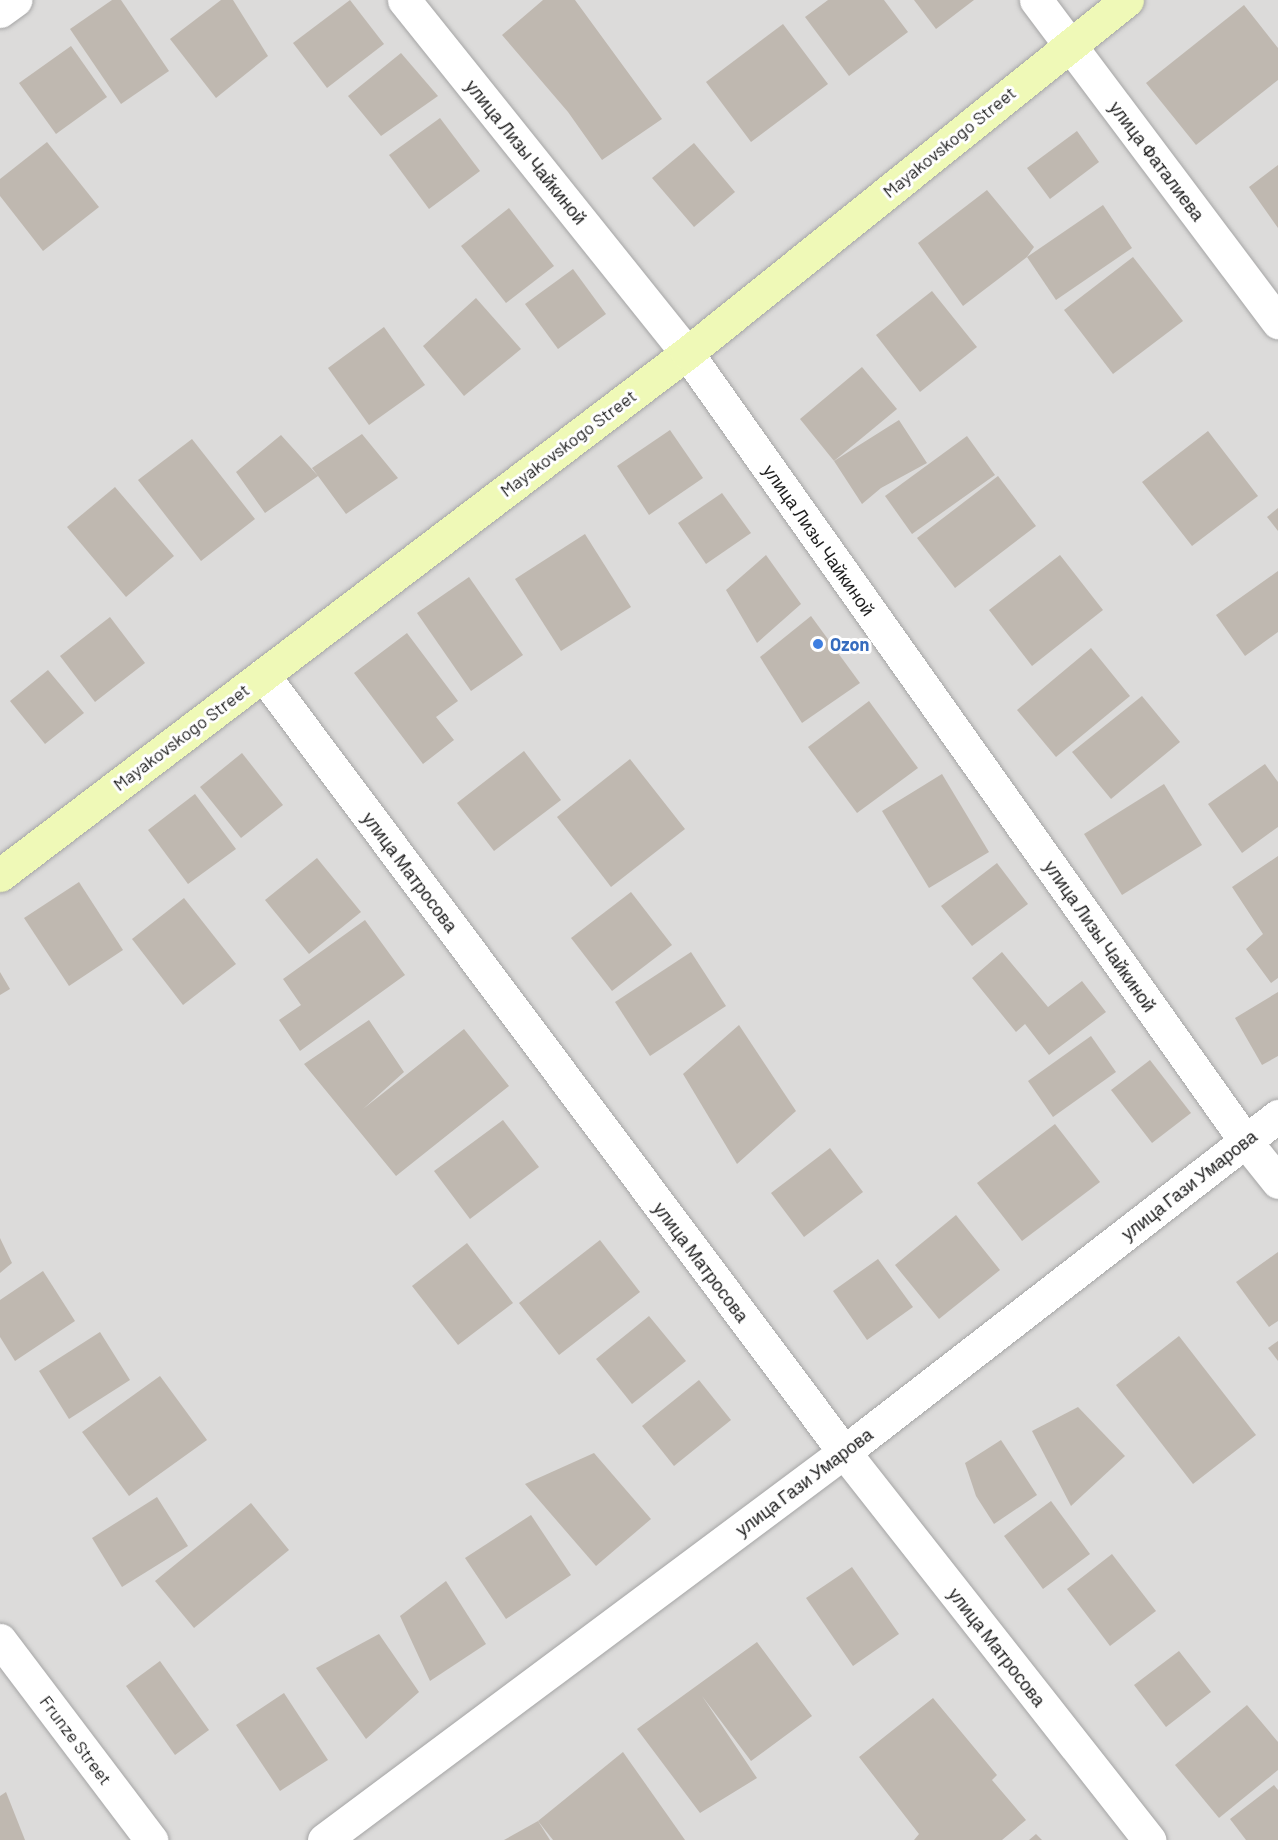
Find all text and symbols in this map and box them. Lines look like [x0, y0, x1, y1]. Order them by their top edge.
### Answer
street label: улица Лизы Чайкиной [461, 75, 591, 229]
street label: Mayakovskogo Street [878, 82, 1020, 202]
street label: улица Фаталиева [1105, 97, 1209, 225]
street label: Mayakovskogo Street [496, 385, 640, 501]
street label: улица Лизы Чайкиной [759, 460, 879, 620]
place label: Ozon [830, 633, 869, 655]
marker: Ozon [811, 637, 825, 651]
street label: Mayakovskogo Street [109, 679, 253, 795]
street label: улица Матросова [358, 808, 462, 936]
street label: улица Лизы Чайкиной [1040, 856, 1160, 1016]
street label: улица Гази Умарова [1117, 1125, 1261, 1245]
street label: улица Матросова [649, 1198, 753, 1326]
street label: улица Гази Умарова [731, 1423, 877, 1541]
street label: улица Матросова [944, 1583, 1050, 1711]
street label: Frunze Street [35, 1691, 117, 1789]

